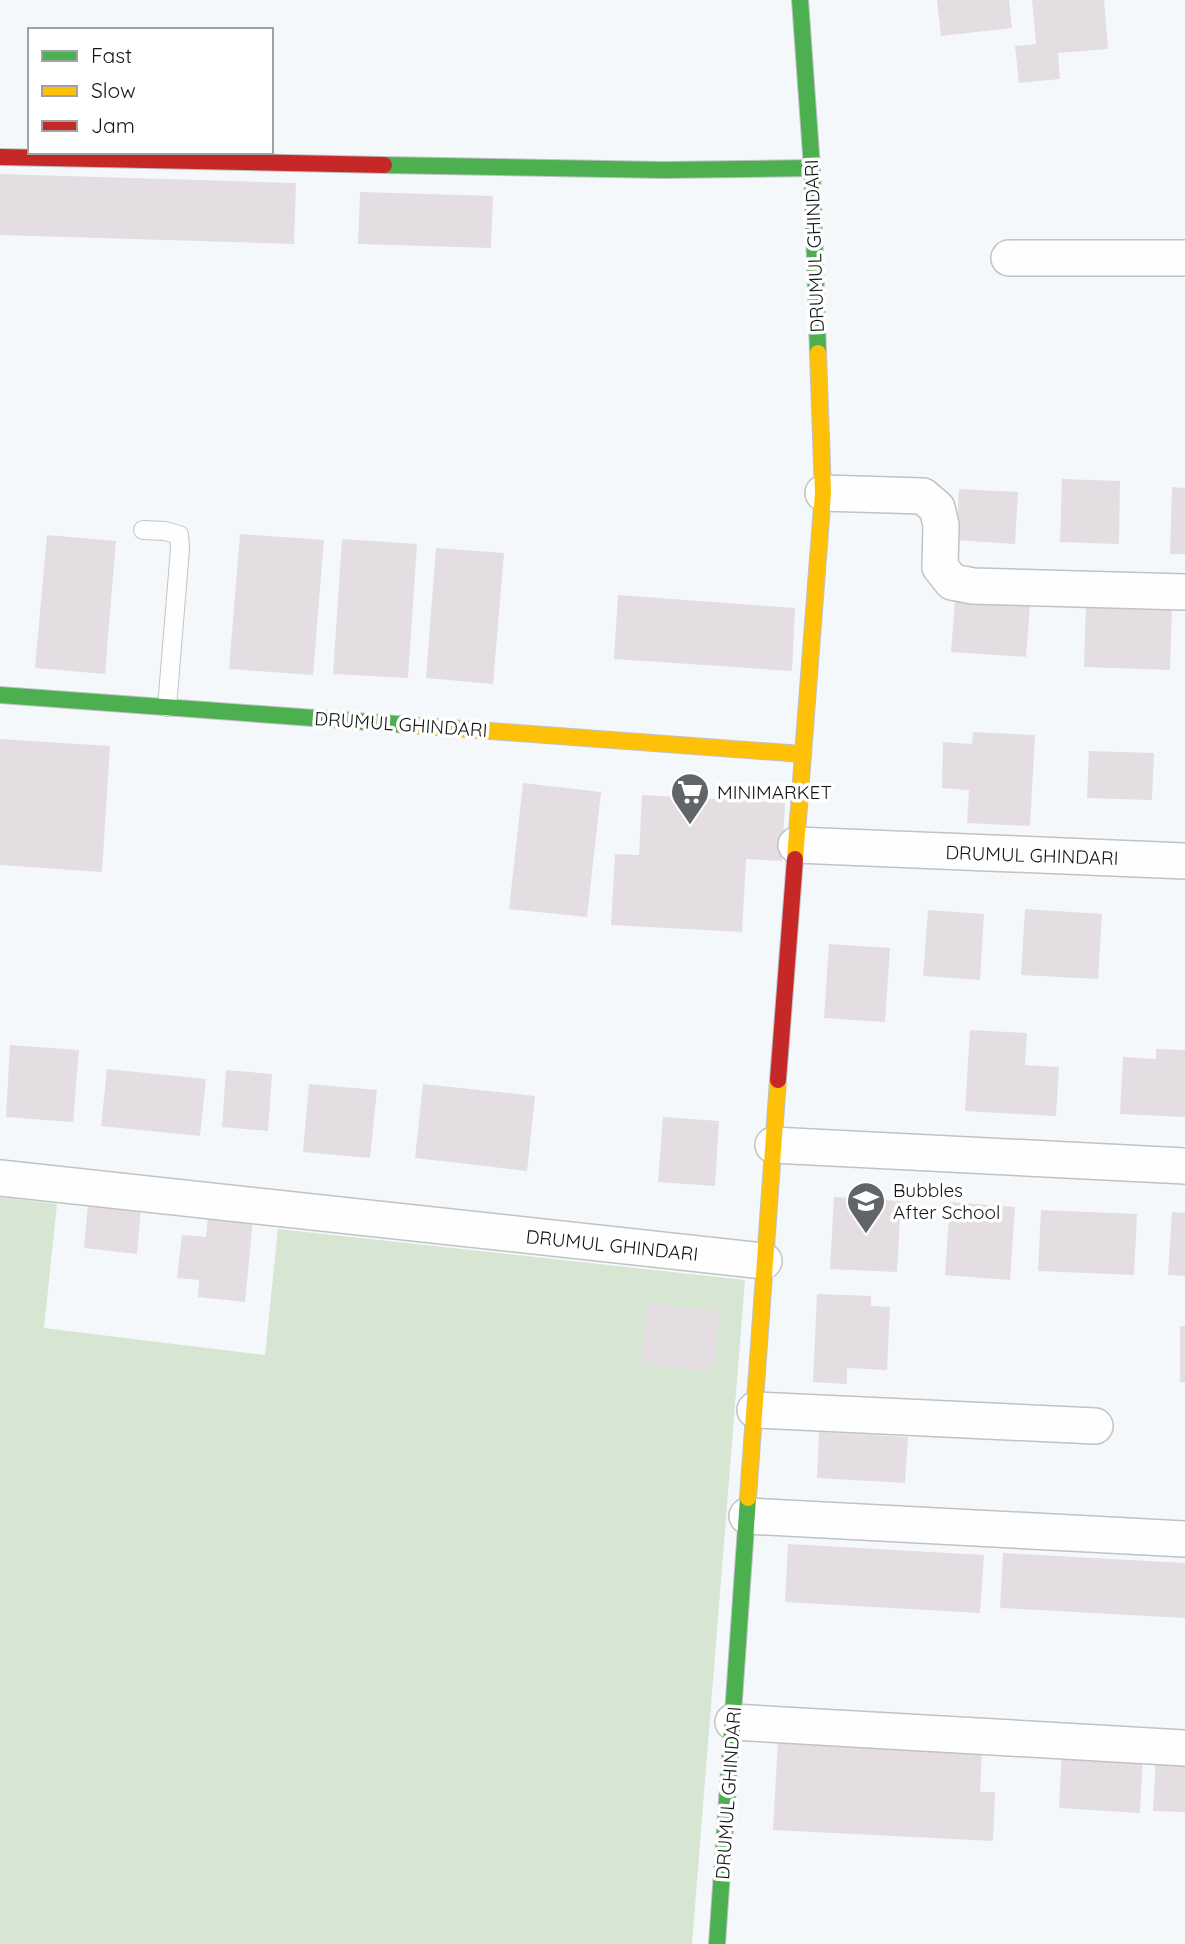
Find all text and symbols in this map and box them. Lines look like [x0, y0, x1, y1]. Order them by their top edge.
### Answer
legend [28, 28, 273, 154]
text: Fast [91, 42, 132, 68]
text: Slow [91, 77, 136, 103]
text: Jam [91, 112, 135, 138]
street label: DRUMUL GHINDARI [799, 159, 829, 333]
street label: DRUMUL GHINDARI [314, 706, 488, 742]
supermarket icon: MINIMARKET [669, 771, 711, 826]
place label: MINIMARKET [717, 780, 832, 804]
street label: DRUMUL GHINDARI [945, 840, 1119, 870]
place label: Bubbles After School [893, 1178, 1000, 1224]
school or university icon: Bubbles After School [845, 1180, 887, 1235]
street label: DRUMUL GHINDARI [525, 1224, 699, 1266]
street label: DRUMUL GHINDARI [710, 1706, 746, 1880]

